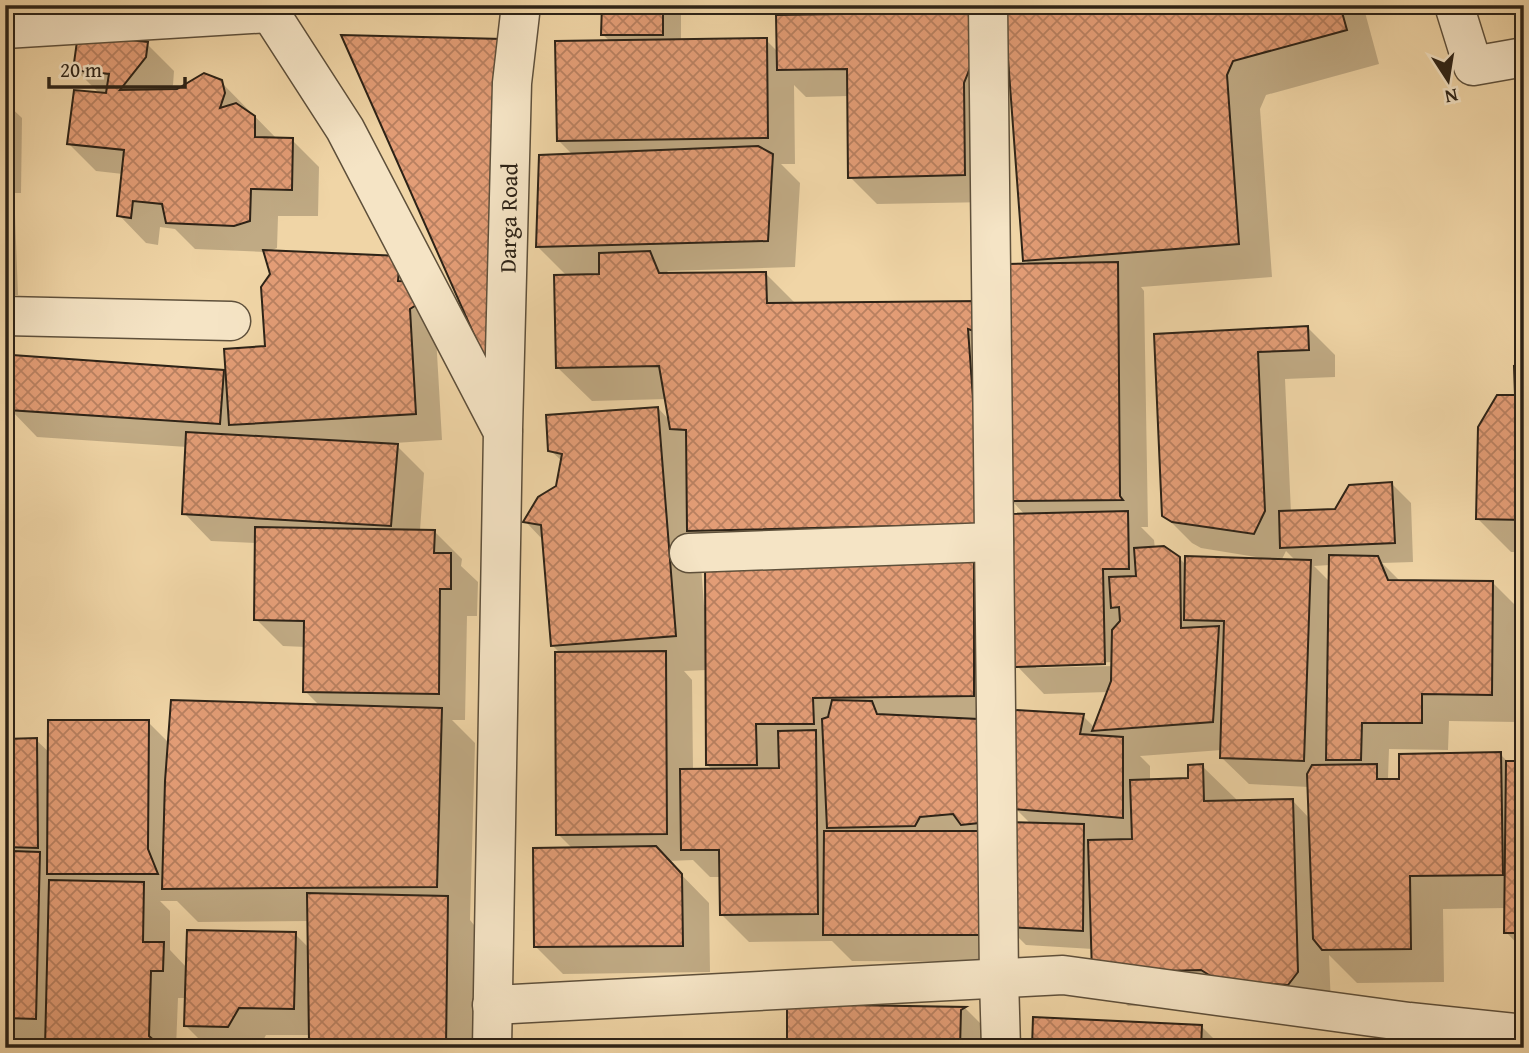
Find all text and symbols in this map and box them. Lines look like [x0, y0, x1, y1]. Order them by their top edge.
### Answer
scale bar [49, 46, 186, 90]
north arrow [1414, 46, 1484, 116]
text: 20 m [60, 54, 102, 85]
text: N [1442, 82, 1461, 112]
street label: Darga Road [491, 162, 525, 273]

